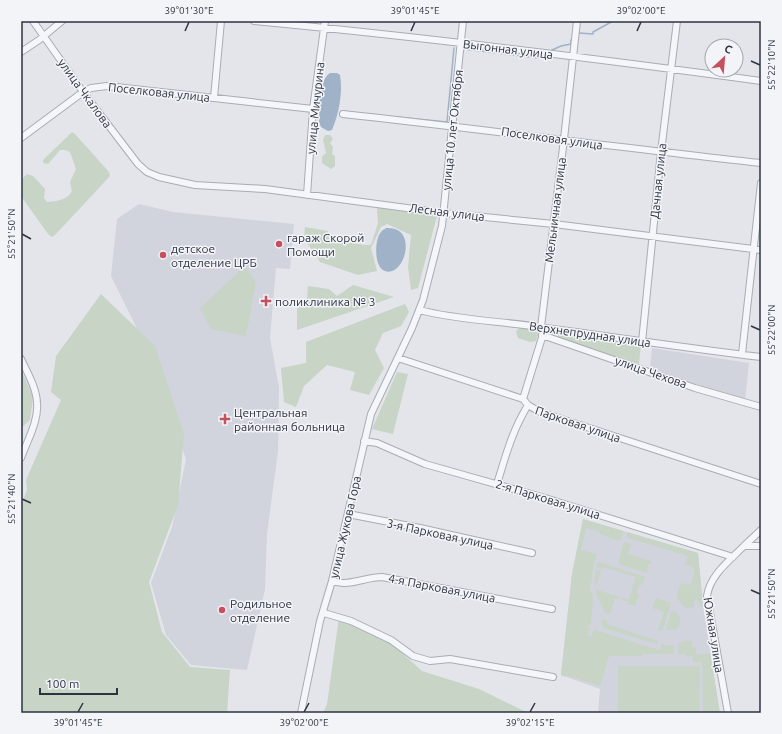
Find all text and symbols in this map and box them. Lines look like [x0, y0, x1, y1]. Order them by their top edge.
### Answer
text: 39°01'30"E [164, 5, 214, 16]
text: 39°01'45"E [390, 5, 440, 16]
text: 39°02'00"E [616, 5, 666, 16]
street label: Выгонная улица [462, 37, 554, 61]
north arrow [704, 38, 744, 78]
text: 55°22'10"N [766, 40, 777, 90]
text: С [723, 42, 734, 56]
street label: улица Чкалова [56, 56, 114, 130]
street label: улица Мичурина [304, 61, 326, 155]
street label: улица 10 лет Октября [439, 69, 465, 191]
street label: Поселковая улица [107, 80, 211, 104]
street label: Поселковая улица [500, 124, 604, 152]
street label: Дачная улица [648, 143, 668, 219]
street label: Мельничная улица [542, 157, 568, 263]
street label: Лесная улица [409, 201, 485, 223]
text: 55°21'50"N [6, 209, 17, 259]
place label: гараж Скорой Помощи [287, 231, 364, 258]
marker: гараж Скорой Помощи [274, 239, 284, 249]
place label: детское отделение ЦРБ [171, 242, 257, 269]
marker: детское отделение ЦРБ [158, 250, 168, 260]
marker: поликлиника № 3 [260, 295, 272, 307]
place label: поликлиника № 3 [275, 295, 376, 308]
text: 55°22'00"N [766, 305, 777, 355]
street label: Верхнепрудная улица [528, 319, 652, 349]
street label: улица Чехова [613, 354, 689, 390]
street label: Парковая улица [534, 403, 622, 445]
place label: Центральная районная больница [234, 406, 345, 433]
marker: Центральная районная больница [219, 413, 231, 425]
text: 55°21'40"N [6, 474, 17, 524]
street label: улица Жукова Гора [327, 474, 363, 580]
street label: 2-я Парковая улица [494, 477, 602, 521]
street label: 3-я Парковая улица [385, 516, 495, 552]
text: 55°21'50"N [766, 569, 777, 619]
street label: 4-я Парковая улица [387, 571, 497, 605]
street label: Южная улица [702, 596, 726, 674]
place label: Родильное отделение [230, 597, 292, 624]
marker: Родильное отделение [217, 605, 227, 615]
scale bar [40, 670, 117, 696]
text: 100 m [46, 677, 79, 690]
text: 39°01'45"E [53, 717, 103, 728]
text: 39°02'00"E [279, 717, 329, 728]
text: 39°02'15"E [505, 717, 555, 728]

